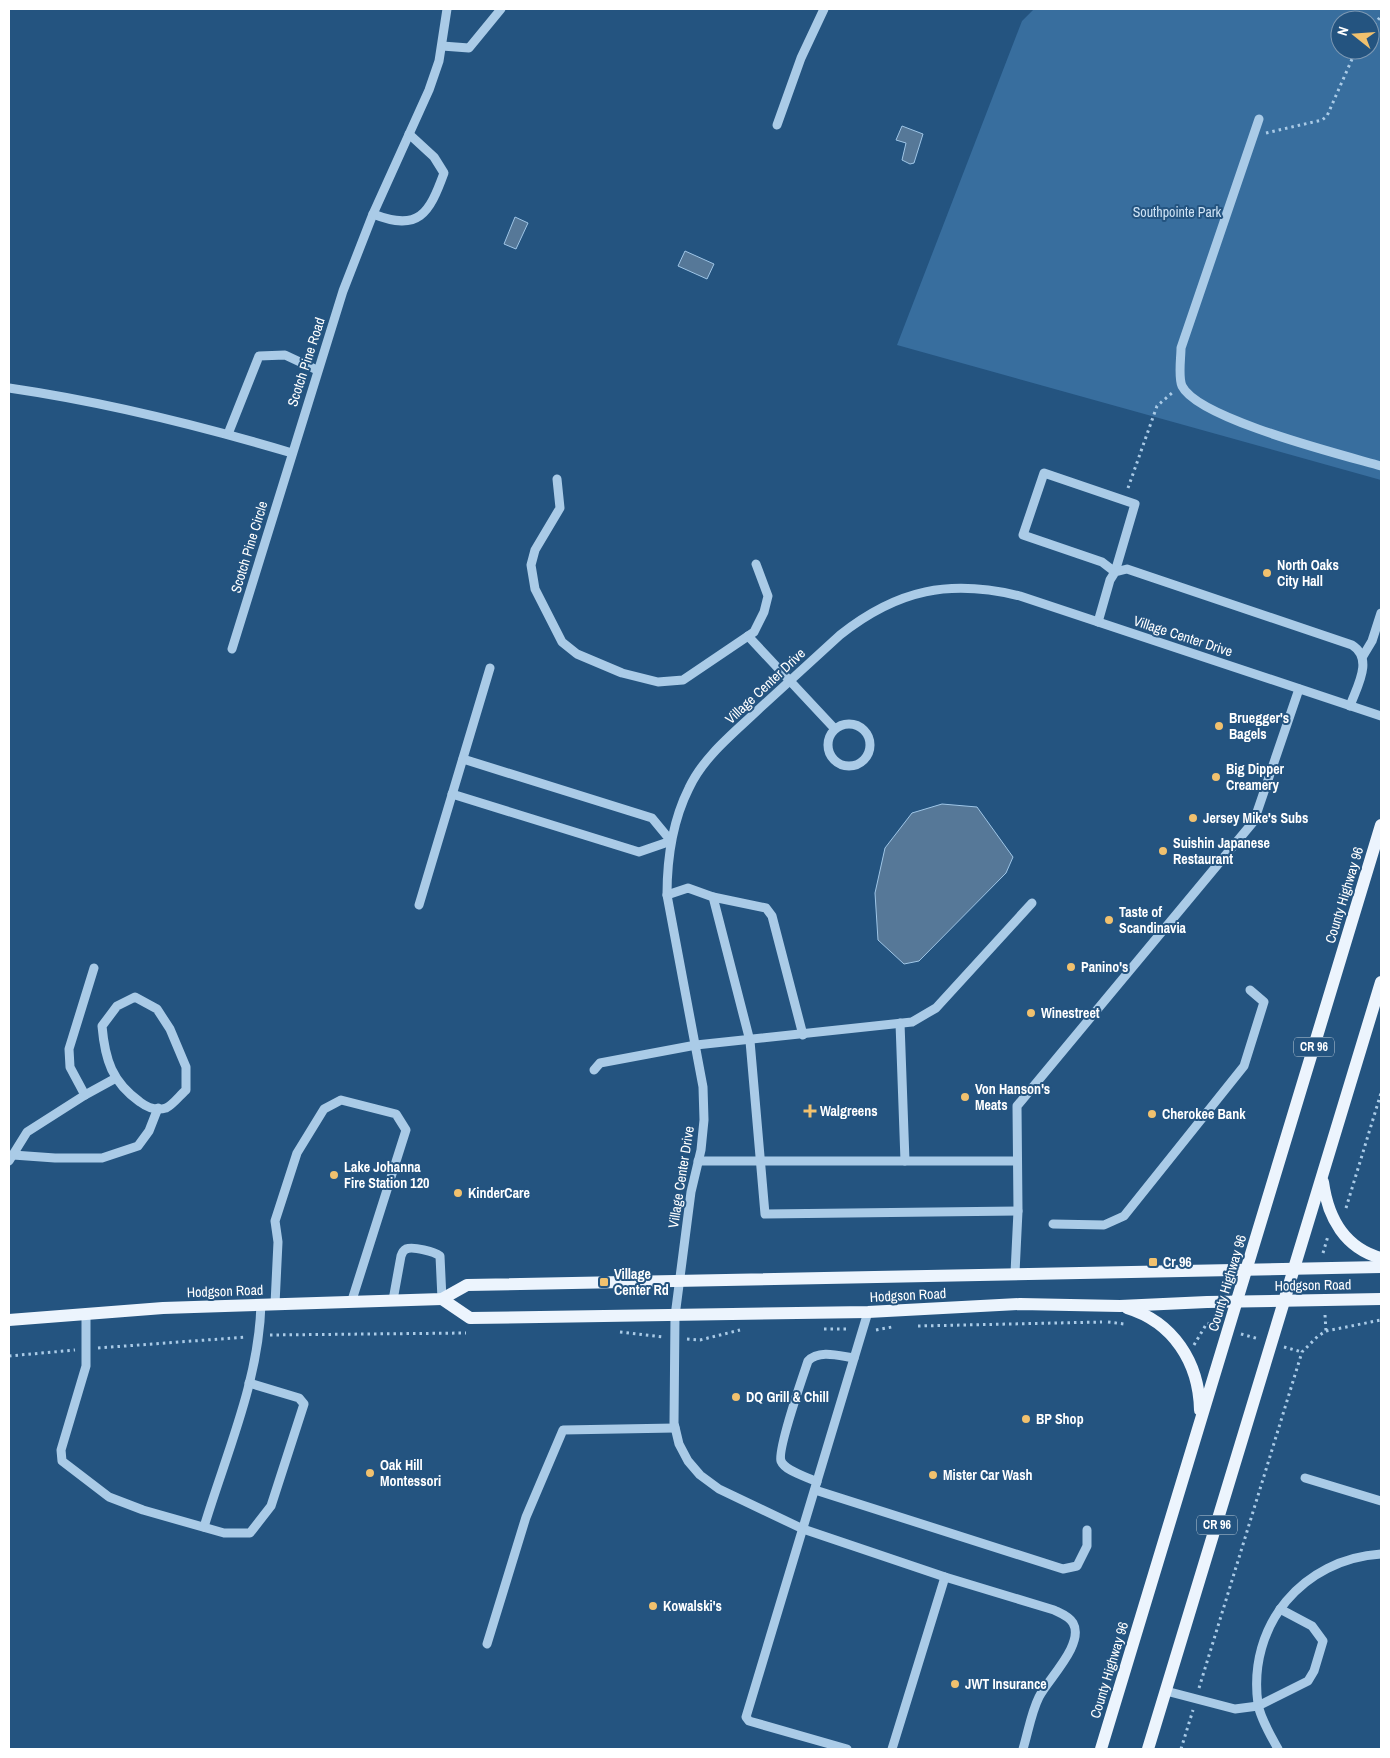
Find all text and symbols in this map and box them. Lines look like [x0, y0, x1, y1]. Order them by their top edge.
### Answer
north arrow [1330, 10, 1380, 60]
text: N [1333, 25, 1352, 38]
park label: Southpointe Park [1133, 203, 1222, 221]
street label: Scotch Pine Road [283, 315, 329, 409]
street label: Scotch Pine Circle [226, 499, 272, 595]
place label: North Oaks City Hall [1277, 556, 1339, 590]
marker: North Oaks City Hall [1261, 567, 1273, 579]
street label: Village Center Drive [1131, 611, 1235, 661]
street label: Village Center Drive [721, 644, 809, 728]
place label: Bruegger's Bagels [1229, 709, 1289, 743]
marker: Bruegger's Bagels [1213, 720, 1225, 732]
place label: Big Dipper Creamery [1226, 760, 1285, 794]
marker: Big Dipper Creamery [1210, 771, 1222, 783]
place label: Jersey Mike's Subs [1203, 809, 1308, 827]
marker: Jersey Mike's Subs [1187, 812, 1199, 824]
place label: Suishin Japanese Restaurant [1173, 834, 1270, 868]
street label: County Highway 96 [1321, 844, 1367, 946]
marker: Suishin Japanese Restaurant [1157, 845, 1169, 857]
place label: Taste of Scandinavia [1119, 903, 1187, 937]
marker: Taste of Scandinavia [1103, 914, 1115, 926]
place label: Panino's [1081, 958, 1128, 976]
marker: Panino's [1065, 961, 1077, 973]
place label: Winestreet [1041, 1004, 1100, 1022]
marker: Winestreet [1025, 1007, 1037, 1019]
road number: CR 96 [1294, 1038, 1334, 1056]
place label: Von Hanson's Meats [975, 1080, 1050, 1114]
marker: Von Hanson's Meats [959, 1091, 971, 1103]
place label: Walgreens [820, 1102, 878, 1120]
marker: Walgreens [804, 1105, 816, 1117]
place label: Cherokee Bank [1162, 1105, 1246, 1123]
marker: Cherokee Bank [1146, 1108, 1158, 1120]
street label: Village Center Drive [664, 1125, 698, 1229]
place label: Lake Johanna Fire Station 120 [344, 1158, 430, 1192]
marker: Lake Johanna Fire Station 120 [328, 1169, 340, 1181]
place label: KinderCare [468, 1184, 530, 1202]
marker: KinderCare [452, 1187, 464, 1199]
street label: County Highway 96 [1204, 1232, 1250, 1334]
place label: Cr 96 [1163, 1253, 1192, 1271]
marker: Cr 96 [1147, 1256, 1159, 1268]
place label: Village Center Rd [614, 1265, 669, 1299]
street label: Hodgson Road [1275, 1275, 1351, 1295]
marker: Village Center Rd [598, 1276, 610, 1288]
street label: Hodgson Road [186, 1281, 264, 1301]
street label: Hodgson Road [869, 1284, 947, 1306]
place label: DQ Grill & Chill [746, 1388, 829, 1406]
marker: DQ Grill & Chill [730, 1391, 742, 1403]
place label: BP Shop [1036, 1410, 1084, 1428]
marker: BP Shop [1020, 1413, 1032, 1425]
place label: Oak Hill Montessori [380, 1456, 441, 1490]
place label: Mister Car Wash [943, 1466, 1033, 1484]
marker: Oak Hill Montessori [364, 1467, 376, 1479]
marker: Mister Car Wash [927, 1469, 939, 1481]
road number: CR 96 [1197, 1516, 1237, 1534]
place label: Kowalski's [663, 1597, 722, 1615]
marker: Kowalski's [647, 1600, 659, 1612]
street label: County Highway 96 [1086, 1619, 1132, 1721]
place label: JWT Insurance [965, 1675, 1047, 1693]
marker: JWT Insurance [949, 1678, 961, 1690]

